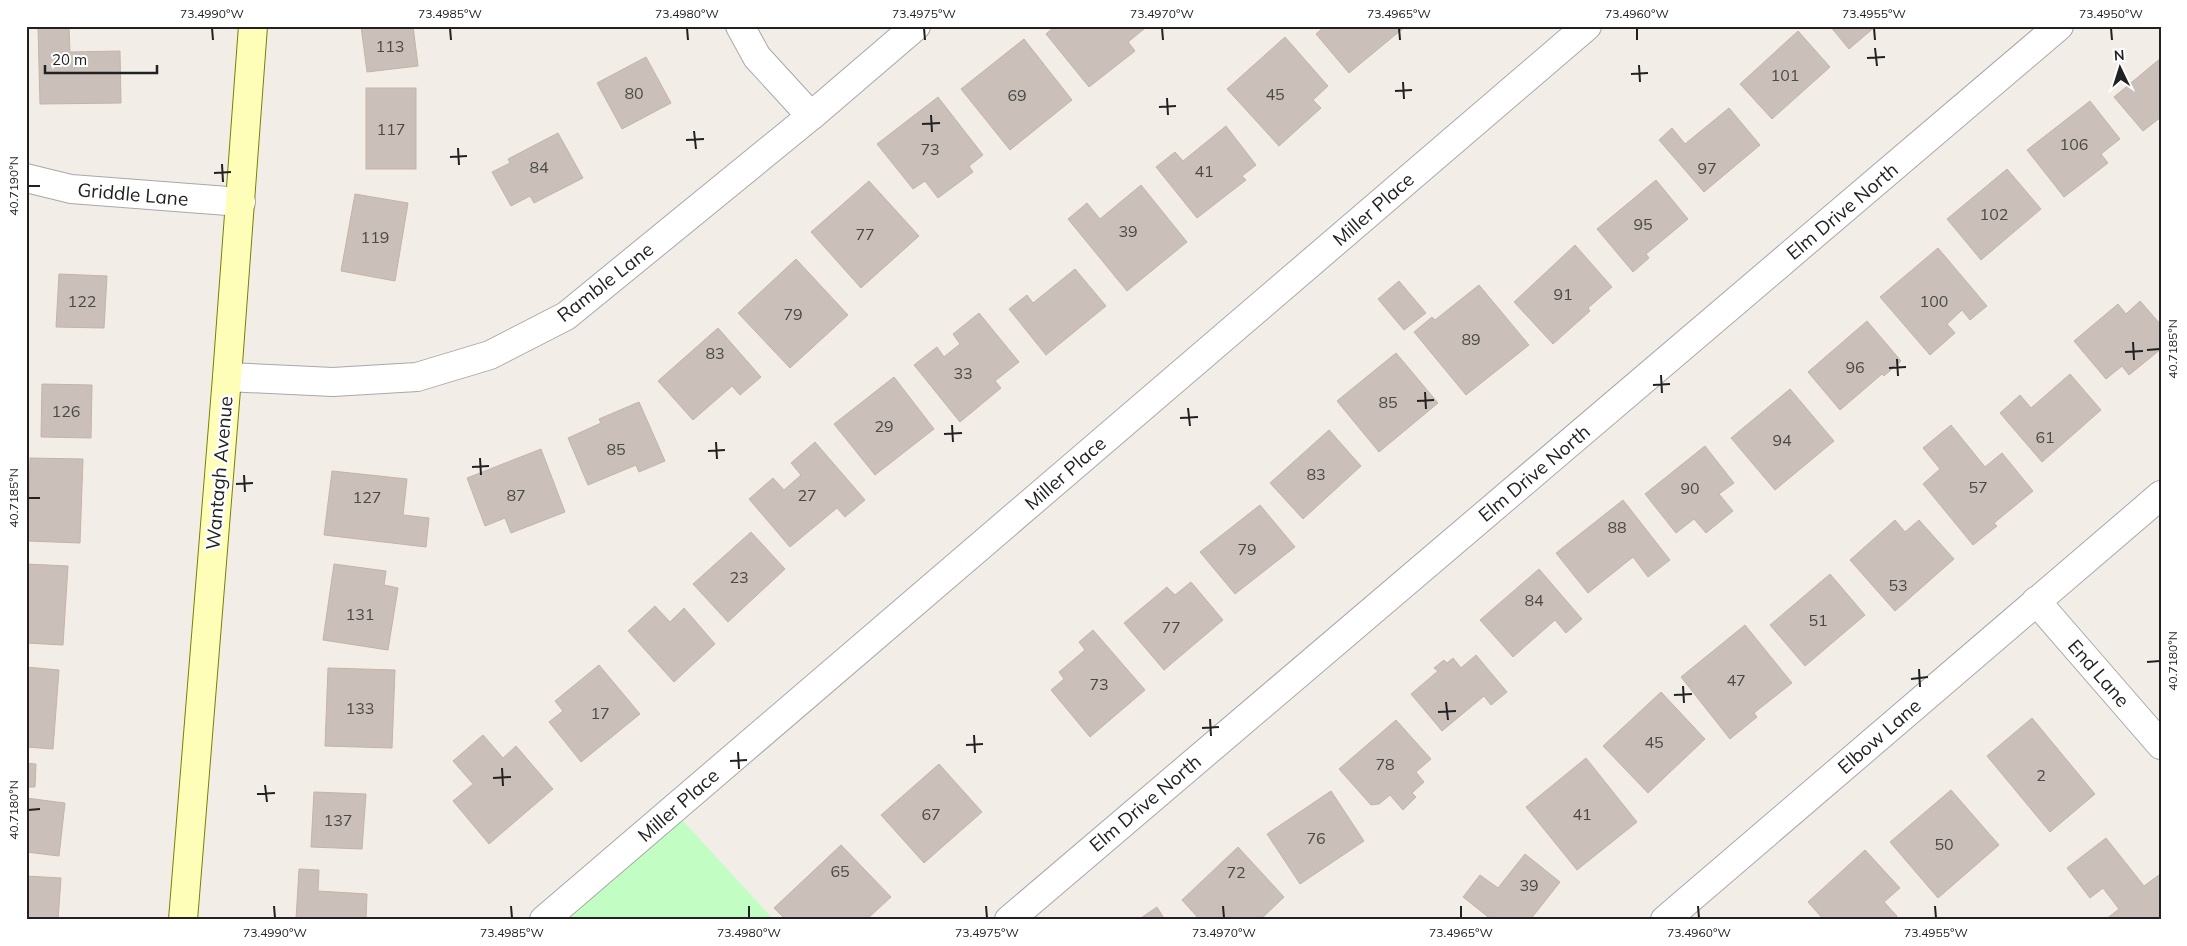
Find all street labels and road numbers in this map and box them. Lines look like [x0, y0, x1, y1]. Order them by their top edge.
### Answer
street label: Elm Drive North [1781, 157, 1903, 265]
street label: Miller Place [1327, 167, 1419, 251]
street label: Griddle Lane [77, 177, 189, 211]
street label: Ramble Lane [552, 237, 658, 327]
street label: Wantagh Avenue [200, 395, 238, 551]
street label: Elm Drive North [1473, 419, 1595, 527]
street label: Miller Place [1019, 431, 1111, 515]
street label: End Lane [2063, 634, 2135, 712]
street label: Elbow Lane [1832, 693, 1926, 779]
street label: Elm Drive North [1084, 749, 1206, 857]
street label: Miller Place [632, 763, 724, 847]

